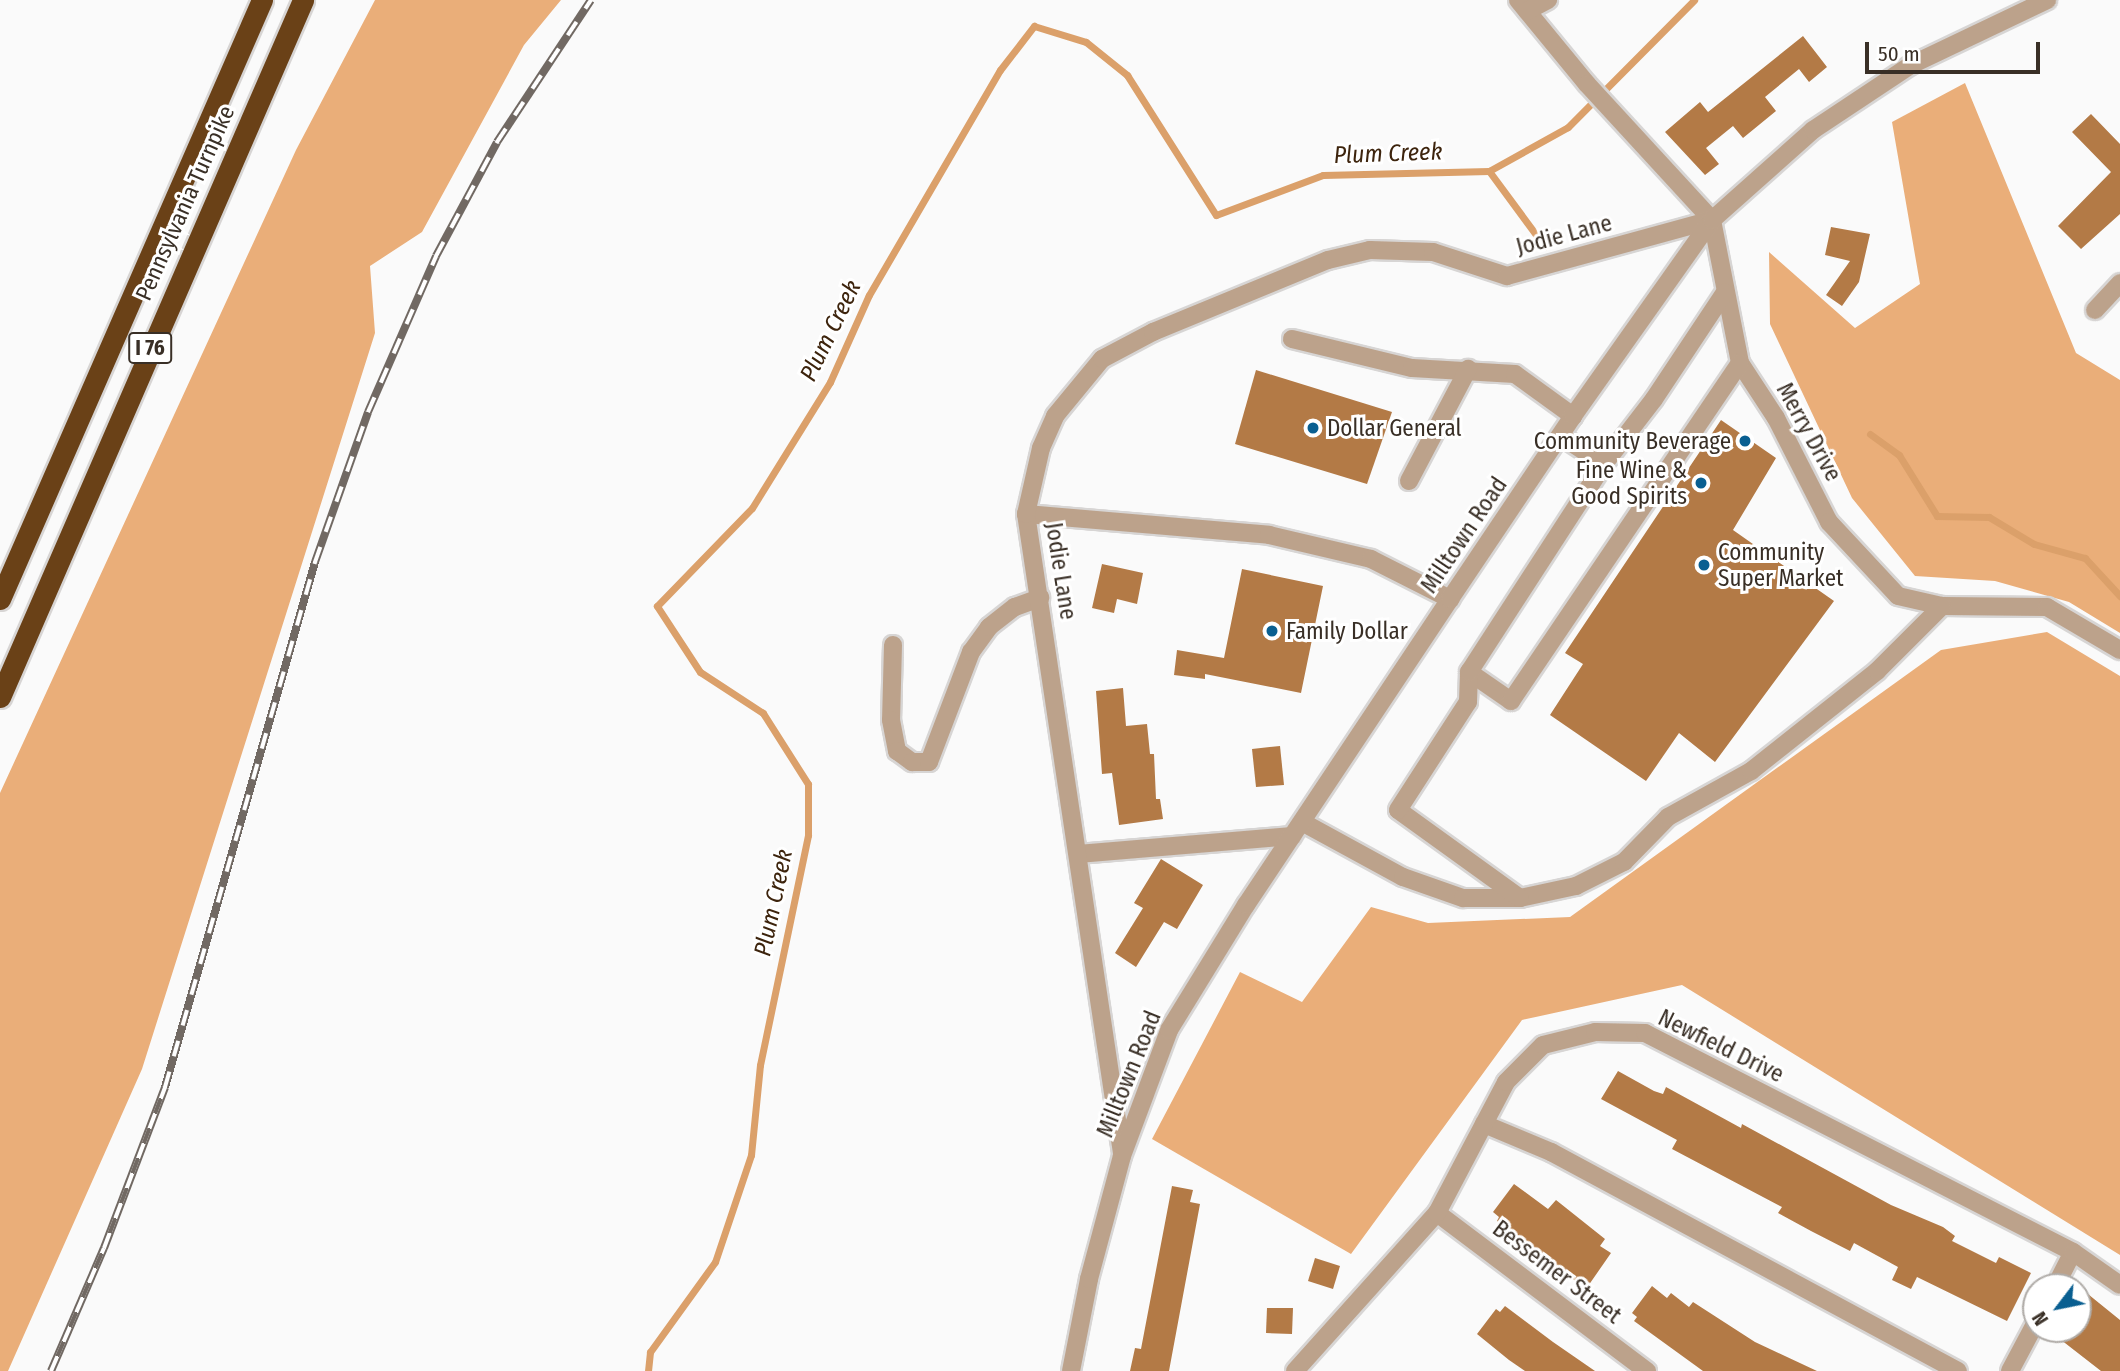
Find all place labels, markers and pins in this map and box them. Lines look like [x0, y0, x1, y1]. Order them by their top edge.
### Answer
place label: Dollar General [1327, 414, 1462, 442]
marker: Dollar General [1305, 420, 1321, 436]
place label: Community Beverage [1534, 427, 1731, 455]
marker: Community Beverage [1737, 433, 1753, 449]
place label: Fine Wine & Good Spirits [1571, 456, 1687, 510]
marker: Fine Wine & Good Spirits [1693, 475, 1709, 491]
place label: Community Super Market [1718, 538, 1844, 592]
marker: Community Super Market [1696, 557, 1712, 573]
place label: Family Dollar [1286, 617, 1408, 645]
marker: Family Dollar [1264, 623, 1280, 639]

